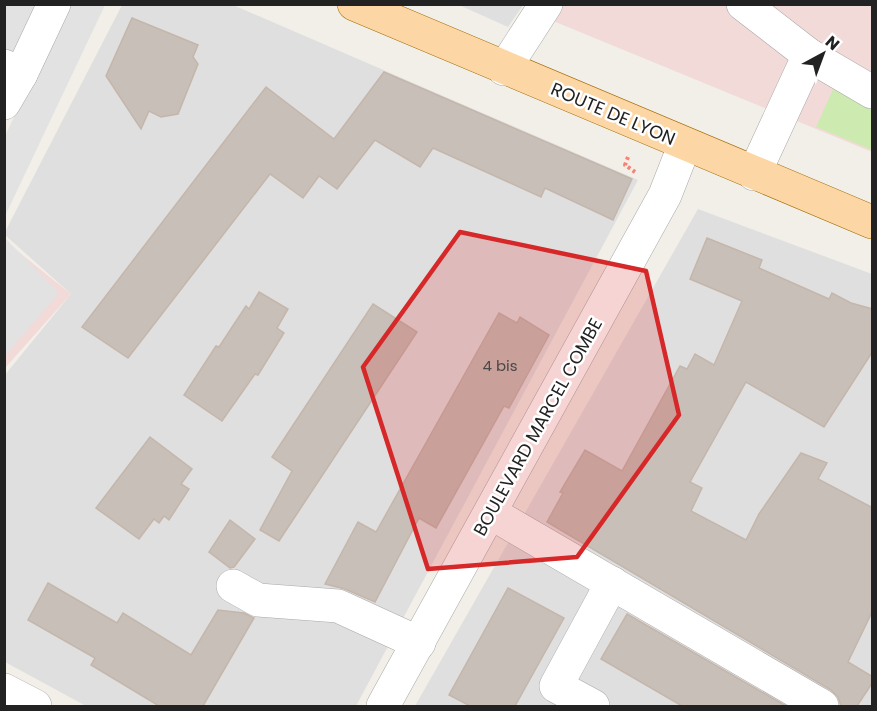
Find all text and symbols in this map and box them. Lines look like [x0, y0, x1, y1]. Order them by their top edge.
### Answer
north arrow [793, 24, 853, 84]
text: N [820, 30, 845, 56]
street label: ROUTE DE LYON [547, 76, 679, 151]
street label: BOULEVARD MARCEL COMBE [467, 313, 608, 540]
house number: 4 bis [482, 355, 518, 376]

